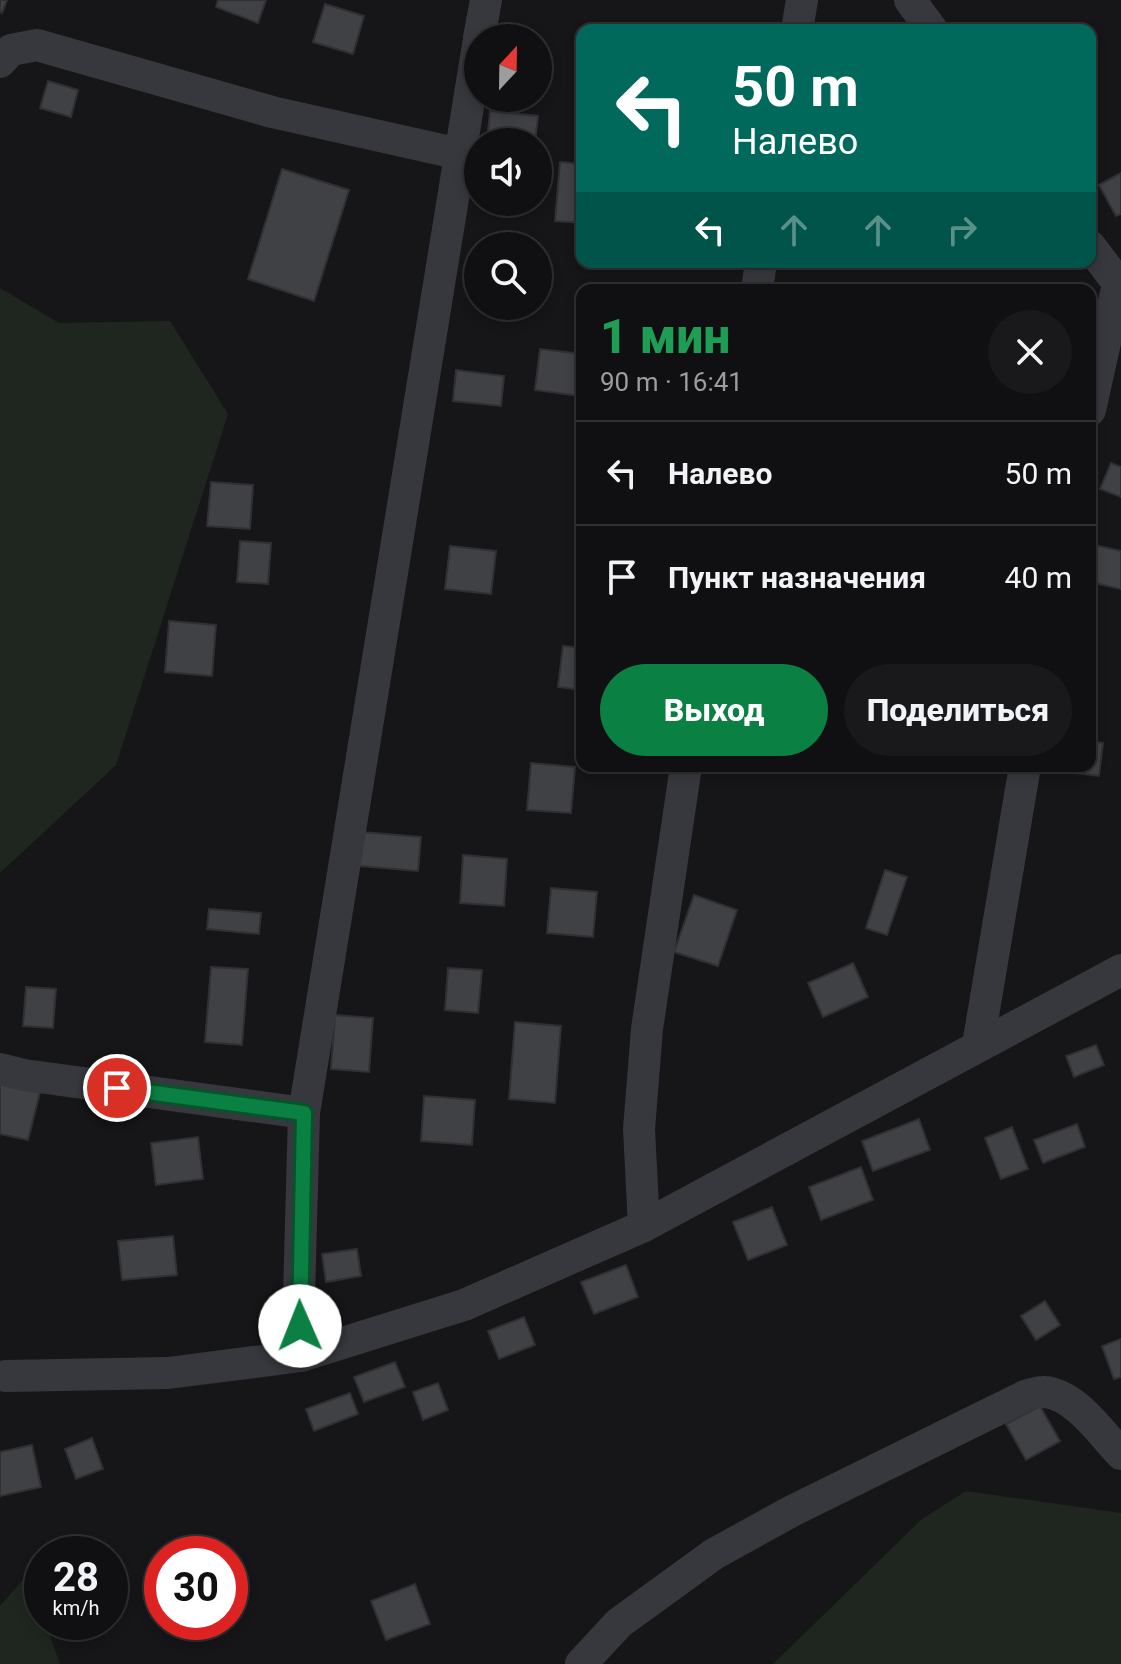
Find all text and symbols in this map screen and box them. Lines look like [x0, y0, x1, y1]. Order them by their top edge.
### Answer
north arrow [464, 24, 552, 112]
map controls [464, 24, 552, 320]
text: 50 m [732, 54, 859, 120]
icon: left [600, 56, 704, 160]
text: Налево [732, 121, 858, 163]
button: sound [464, 128, 552, 216]
icon: left [688, 208, 732, 252]
icon: ahead [772, 208, 816, 252]
icon: ahead [856, 208, 900, 252]
icon: right [940, 208, 984, 252]
button: search [464, 232, 552, 320]
text: 1 мин [600, 308, 730, 365]
button: close [988, 310, 1072, 394]
text: 90 m · 16:41 [600, 367, 743, 397]
icon: left [600, 451, 644, 495]
text: Налево [668, 456, 772, 491]
text: 50 m [1005, 456, 1072, 491]
icon: arrive [600, 555, 644, 599]
text: Пункт назначения [668, 560, 926, 595]
text: 40 m [1005, 560, 1072, 595]
button: Выход [600, 664, 828, 756]
button: Поделиться [844, 664, 1072, 756]
pin [83, 1054, 151, 1122]
icon: arrive [95, 1066, 139, 1110]
position arrow [258, 1284, 342, 1368]
speed limit sign: 30 [144, 1536, 248, 1640]
text: 28 [53, 1554, 99, 1601]
text: km/h [53, 1596, 99, 1620]

